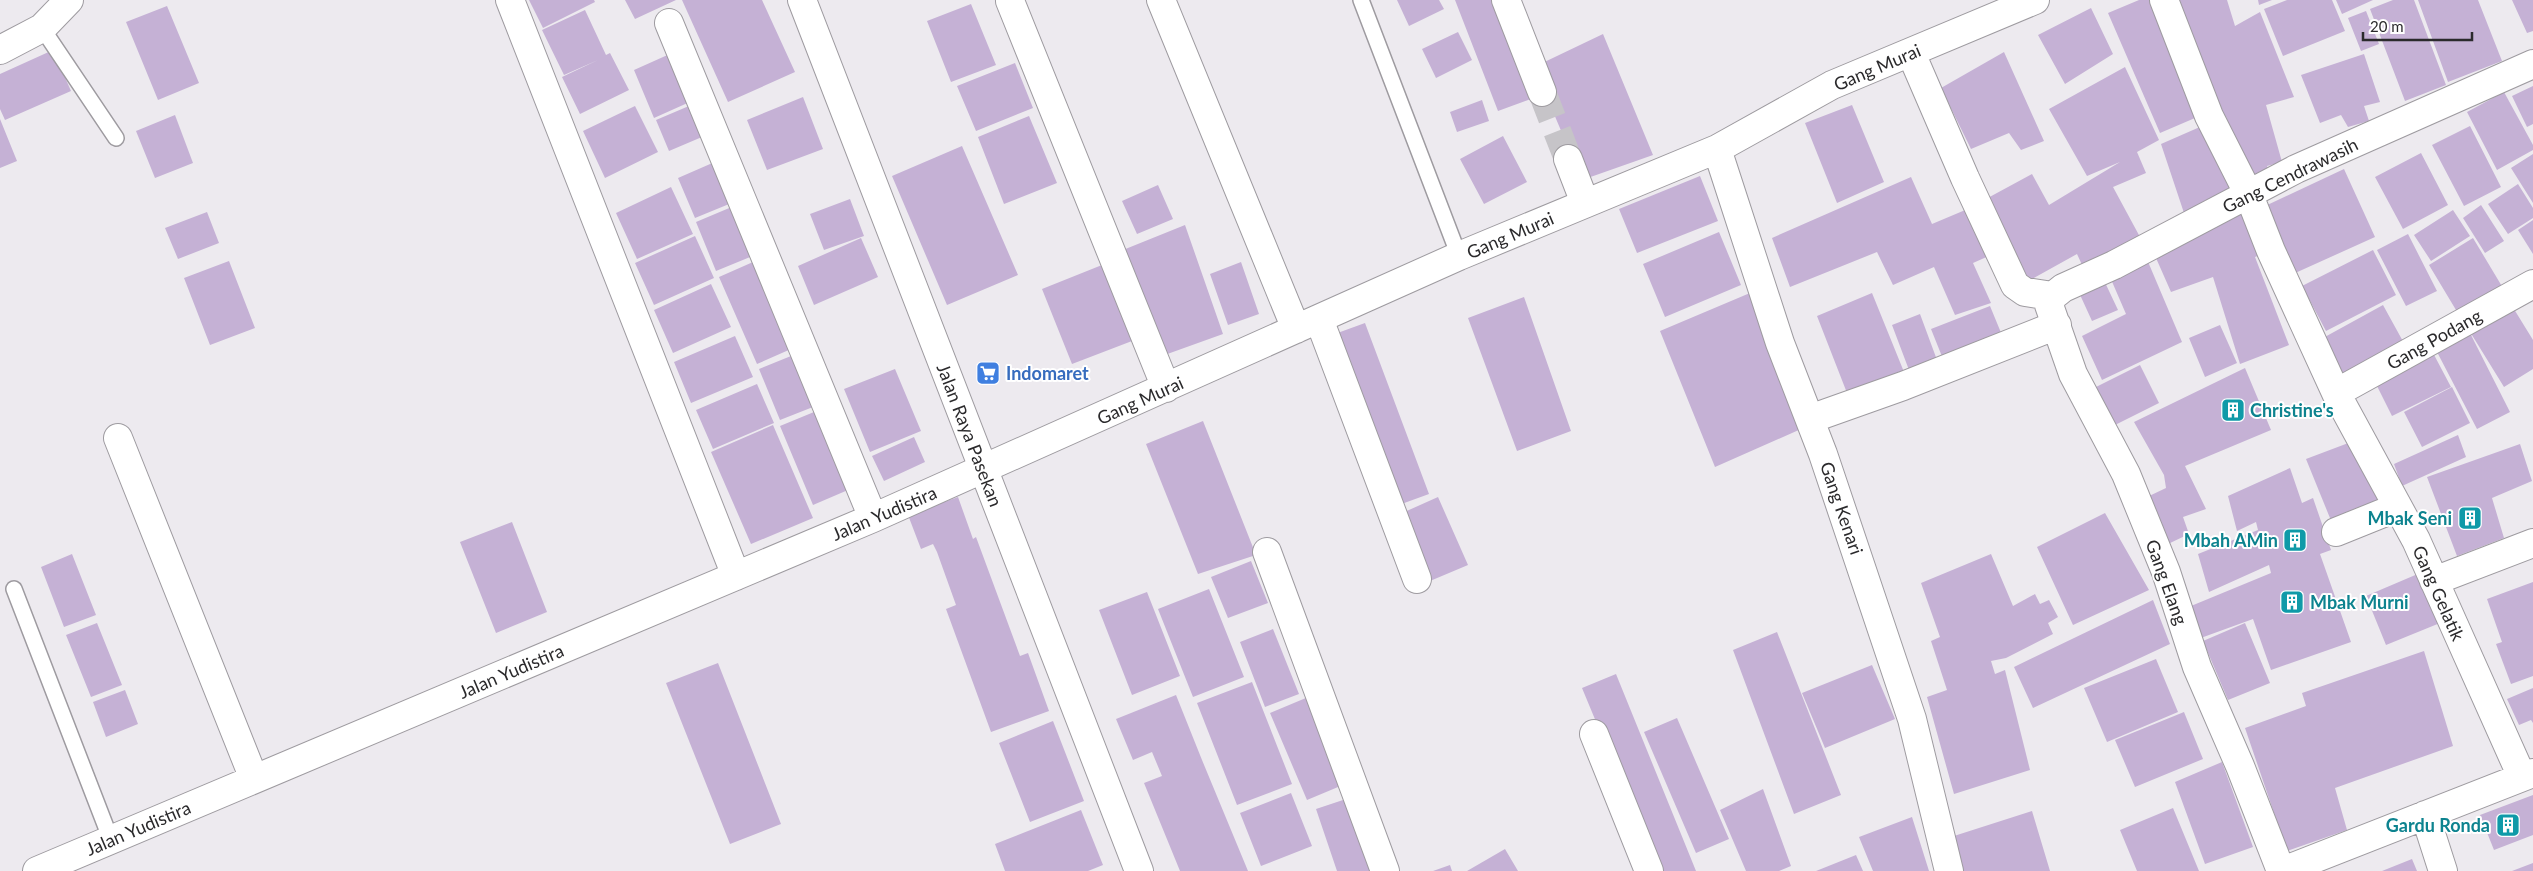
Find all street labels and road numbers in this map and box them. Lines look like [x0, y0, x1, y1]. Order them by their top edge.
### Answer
street label: Gang Murai [1830, 39, 1924, 95]
street label: Gang Cendrawasih [2219, 133, 2361, 217]
street label: Gang Murai [1463, 207, 1557, 263]
street label: Gang Podang [2383, 304, 2485, 374]
street label: Jalan Raya Pasekan [933, 360, 1007, 510]
street label: Gang Murai [1093, 371, 1187, 429]
street label: Gang Kenari [1816, 459, 1868, 557]
street label: Jalan Yudistira [828, 481, 940, 545]
street label: Gang Elang [2141, 536, 2193, 628]
street label: Gang Gelatik [2408, 542, 2470, 645]
street label: Jalan Yudistira [455, 639, 567, 703]
street label: Jalan Yudistira [82, 796, 194, 860]

